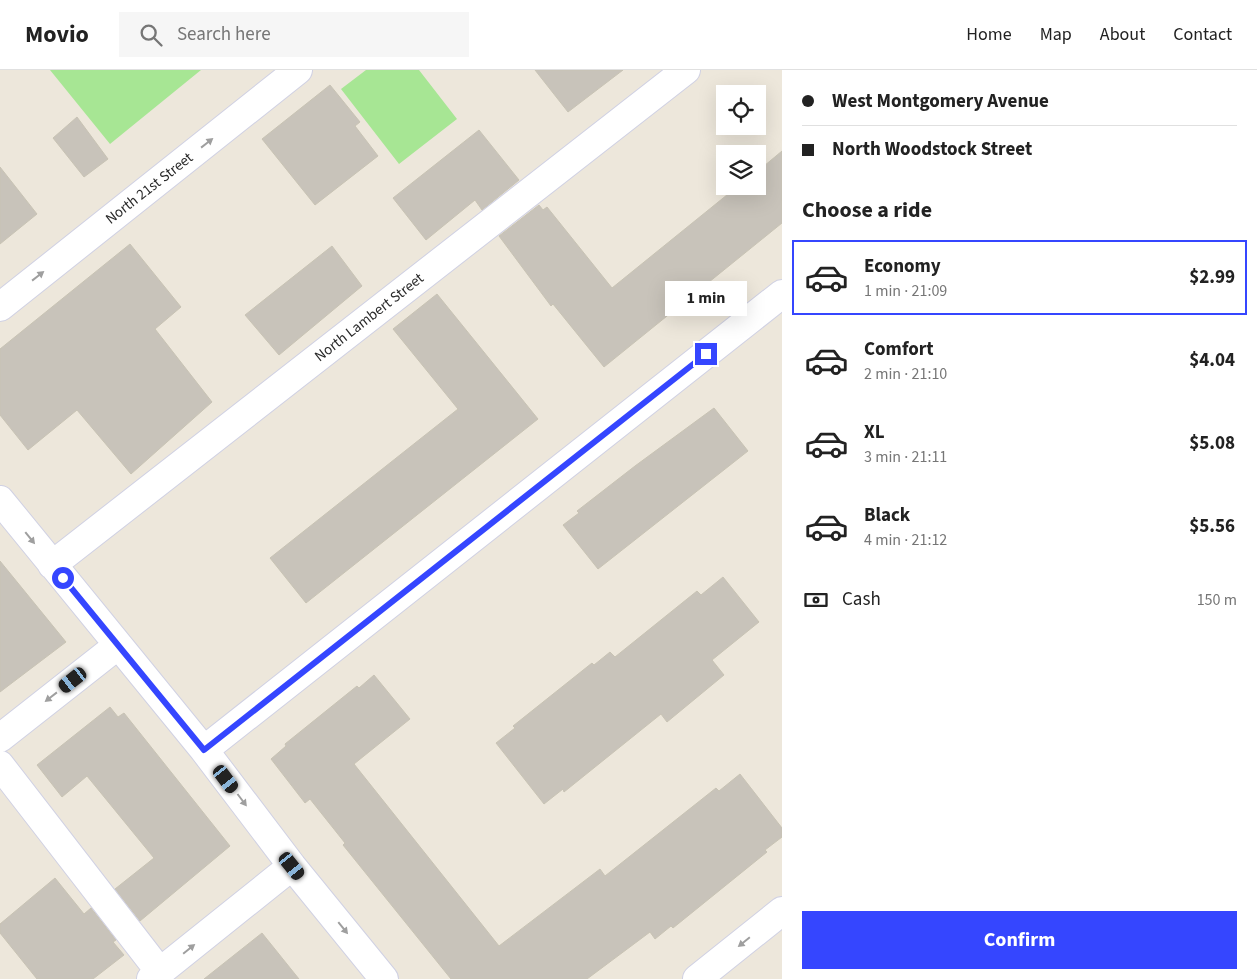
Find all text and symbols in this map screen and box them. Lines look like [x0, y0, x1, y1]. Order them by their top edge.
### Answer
search box [119, 12, 469, 57]
text: Movio [25, 17, 89, 52]
icon: search [137, 21, 165, 49]
text: Search here [177, 21, 271, 48]
text: Home [966, 22, 1012, 47]
text: Map [1040, 22, 1072, 47]
text: About [1100, 22, 1145, 47]
text: Contact [1173, 22, 1232, 47]
map controls [716, 85, 766, 195]
button: locate [716, 85, 766, 135]
text: West Montgomery Avenue [832, 88, 1049, 115]
text: North Woodstock Street [832, 136, 1032, 163]
one-way arrow [200, 137, 213, 148]
button: layers [716, 145, 766, 195]
street label: North 21st Street [101, 148, 197, 229]
text: Choose a ride [802, 194, 932, 226]
text: Economy [864, 253, 941, 280]
icon: car [804, 255, 849, 300]
text: $2.99 [1189, 264, 1235, 291]
street label: North Lambert Street [310, 268, 428, 367]
one-way arrow [31, 271, 44, 282]
text: 1 min · 21:09 [864, 280, 947, 302]
callout: 1 min [665, 282, 747, 316]
text: 1 min [687, 287, 725, 309]
text: Comfort [864, 336, 934, 363]
icon: car [804, 338, 849, 383]
route end [695, 343, 717, 365]
text: $4.04 [1189, 347, 1235, 374]
text: 2 min · 21:10 [864, 363, 947, 385]
text: XL [864, 419, 885, 446]
icon: car [804, 421, 849, 466]
text: $5.08 [1189, 430, 1235, 457]
text: 3 min · 21:11 [864, 446, 947, 468]
text: Black [864, 502, 910, 529]
icon: car [804, 504, 849, 549]
text: $5.56 [1189, 513, 1235, 540]
text: 4 min · 21:12 [864, 529, 947, 551]
one-way arrow [25, 531, 36, 544]
route start [52, 567, 74, 589]
icon: cash [802, 586, 830, 614]
text: Cash [842, 586, 881, 613]
text: 150 m [1197, 589, 1237, 611]
car [56, 665, 89, 695]
one-way arrow [45, 692, 58, 703]
car [210, 763, 241, 795]
one-way arrow [237, 794, 248, 807]
car [276, 850, 307, 882]
button: Confirm [802, 911, 1237, 969]
one-way arrow [337, 921, 348, 934]
one-way arrow [738, 936, 751, 947]
one-way arrow [182, 943, 195, 954]

